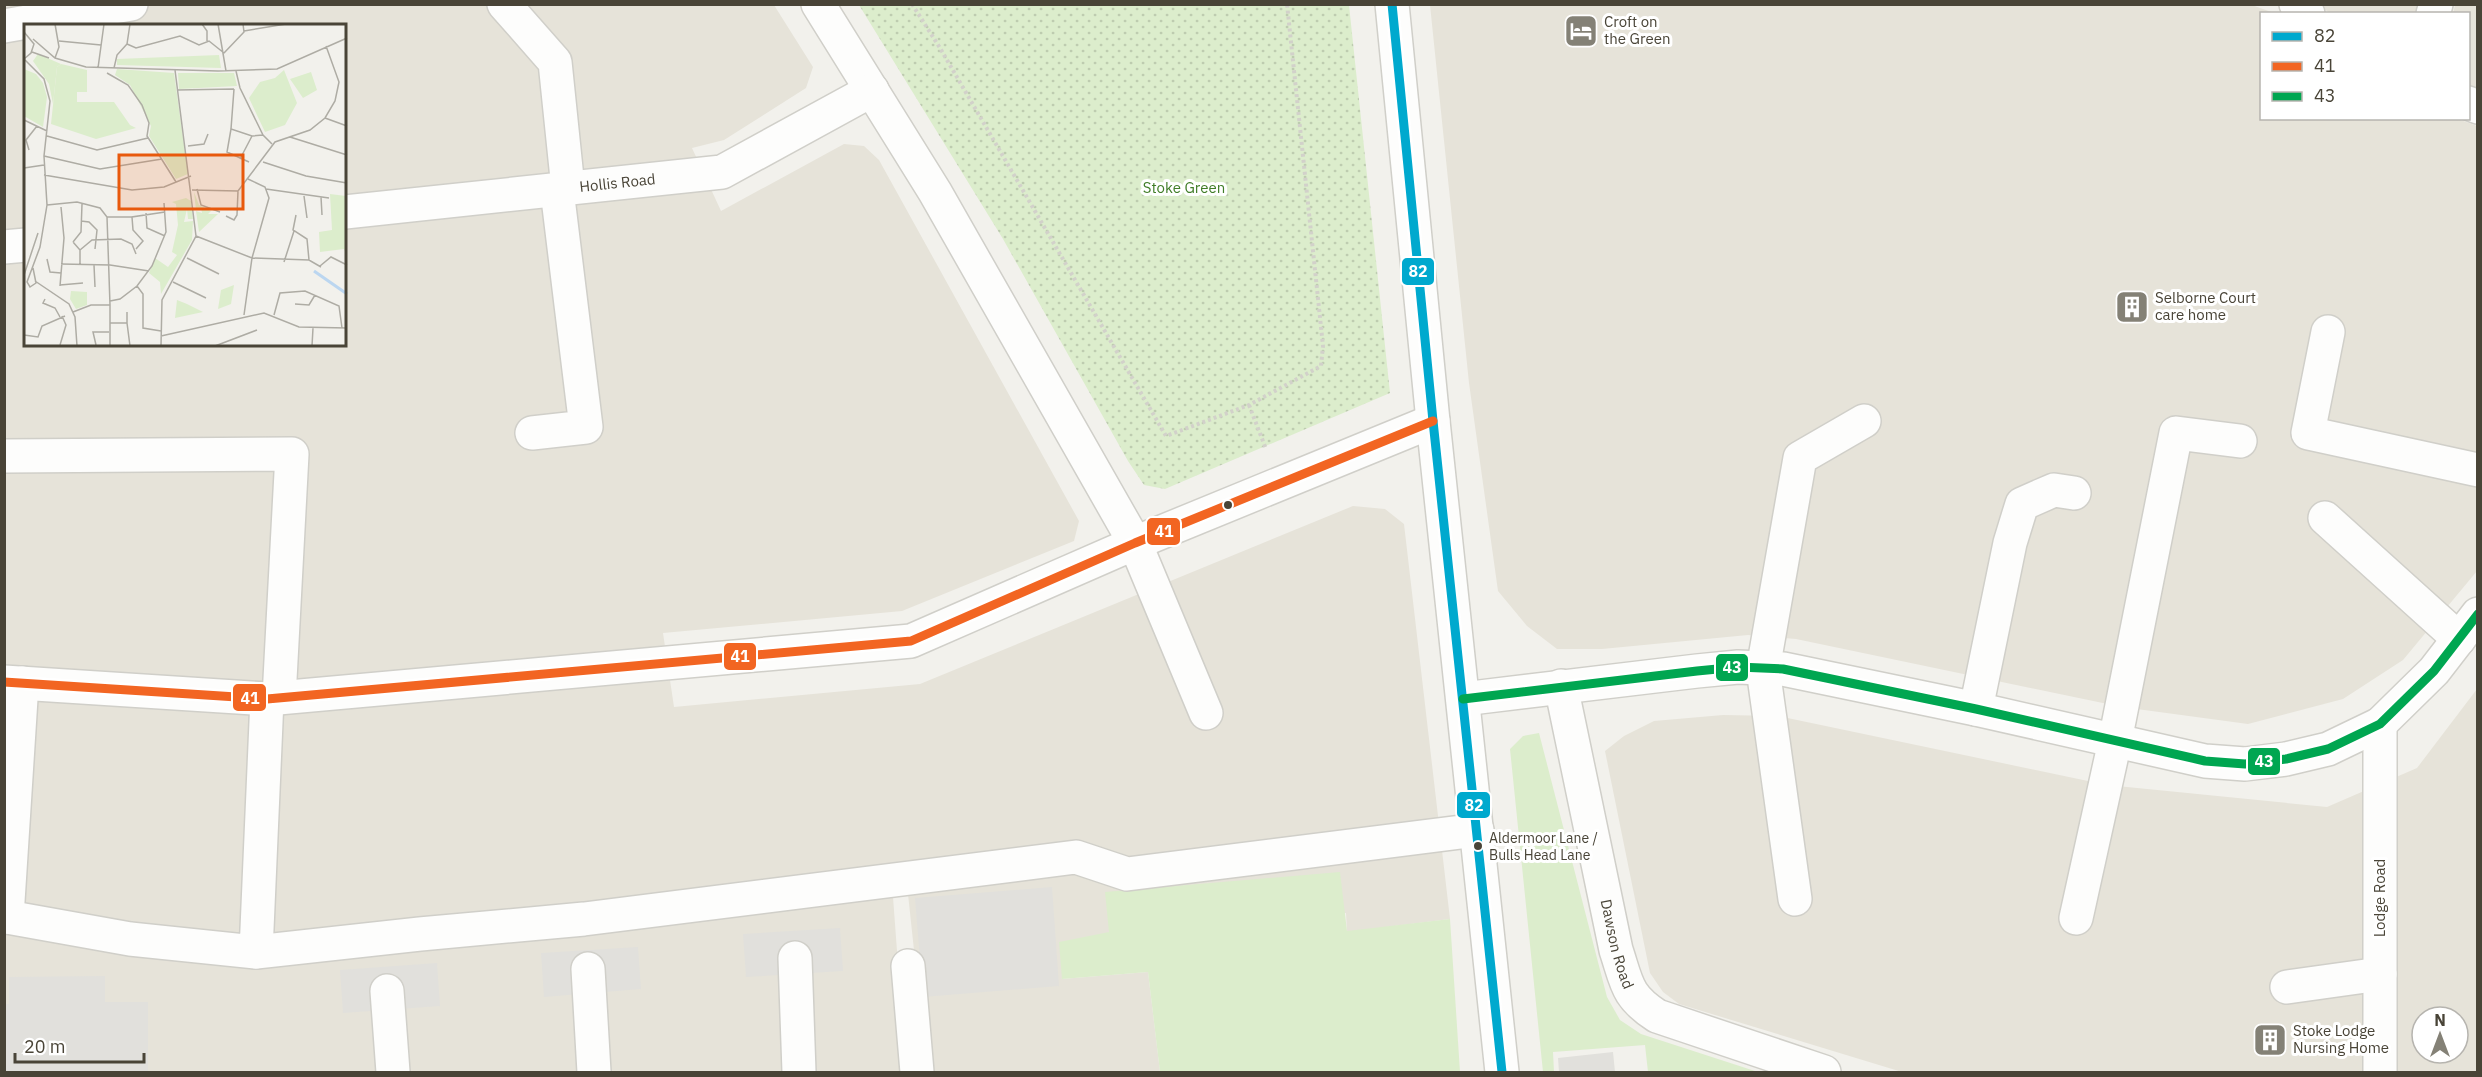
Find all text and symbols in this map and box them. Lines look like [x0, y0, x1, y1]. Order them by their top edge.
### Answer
place label: Croft on the Green [1604, 12, 1670, 48]
legend [2260, 12, 2470, 120]
hotel icon: Croft on the Green [1563, 13, 1599, 49]
inset map [24, 24, 346, 346]
text: 82 [2314, 24, 2336, 47]
text: 41 [2314, 54, 2336, 77]
text: 43 [2314, 84, 2336, 107]
street label: Hollis Road [578, 169, 656, 196]
park label: Stoke Green [1143, 178, 1225, 197]
line badge: 82 [1401, 257, 1435, 286]
text: 82 [1408, 261, 1428, 281]
place label: Selborne Court care home [2155, 288, 2256, 324]
building icon: Selborne Court care home [2114, 289, 2150, 325]
unlabelled marker [1222, 499, 1234, 511]
line badge: 41 [1146, 517, 1181, 546]
text: 41 [1154, 521, 1174, 541]
line badge: 41 [723, 642, 757, 671]
text: 41 [730, 646, 750, 666]
line badge: 43 [1715, 653, 1749, 682]
text: 43 [1722, 657, 1742, 677]
line badge: 41 [232, 683, 267, 712]
text: 41 [240, 688, 260, 708]
line badge: 43 [2247, 747, 2281, 776]
text: 43 [2254, 751, 2274, 771]
line badge: 82 [1456, 791, 1491, 819]
text: 82 [1464, 795, 1484, 815]
place label: Aldermoor Lane / Bulls Head Lane [1489, 829, 1598, 864]
marker: Aldermoor Lane / Bulls Head Lane [1472, 840, 1484, 852]
street label: Lodge Road [2370, 859, 2389, 937]
street label: Dawson Road [1597, 897, 1638, 992]
north arrow [2410, 1005, 2470, 1065]
text: N [2434, 1010, 2446, 1030]
place label: Stoke Lodge Nursing Home [2293, 1021, 2389, 1057]
building icon: Stoke Lodge Nursing Home [2252, 1022, 2288, 1058]
scale bar [15, 1026, 144, 1064]
text: 20 m [24, 1035, 66, 1058]

